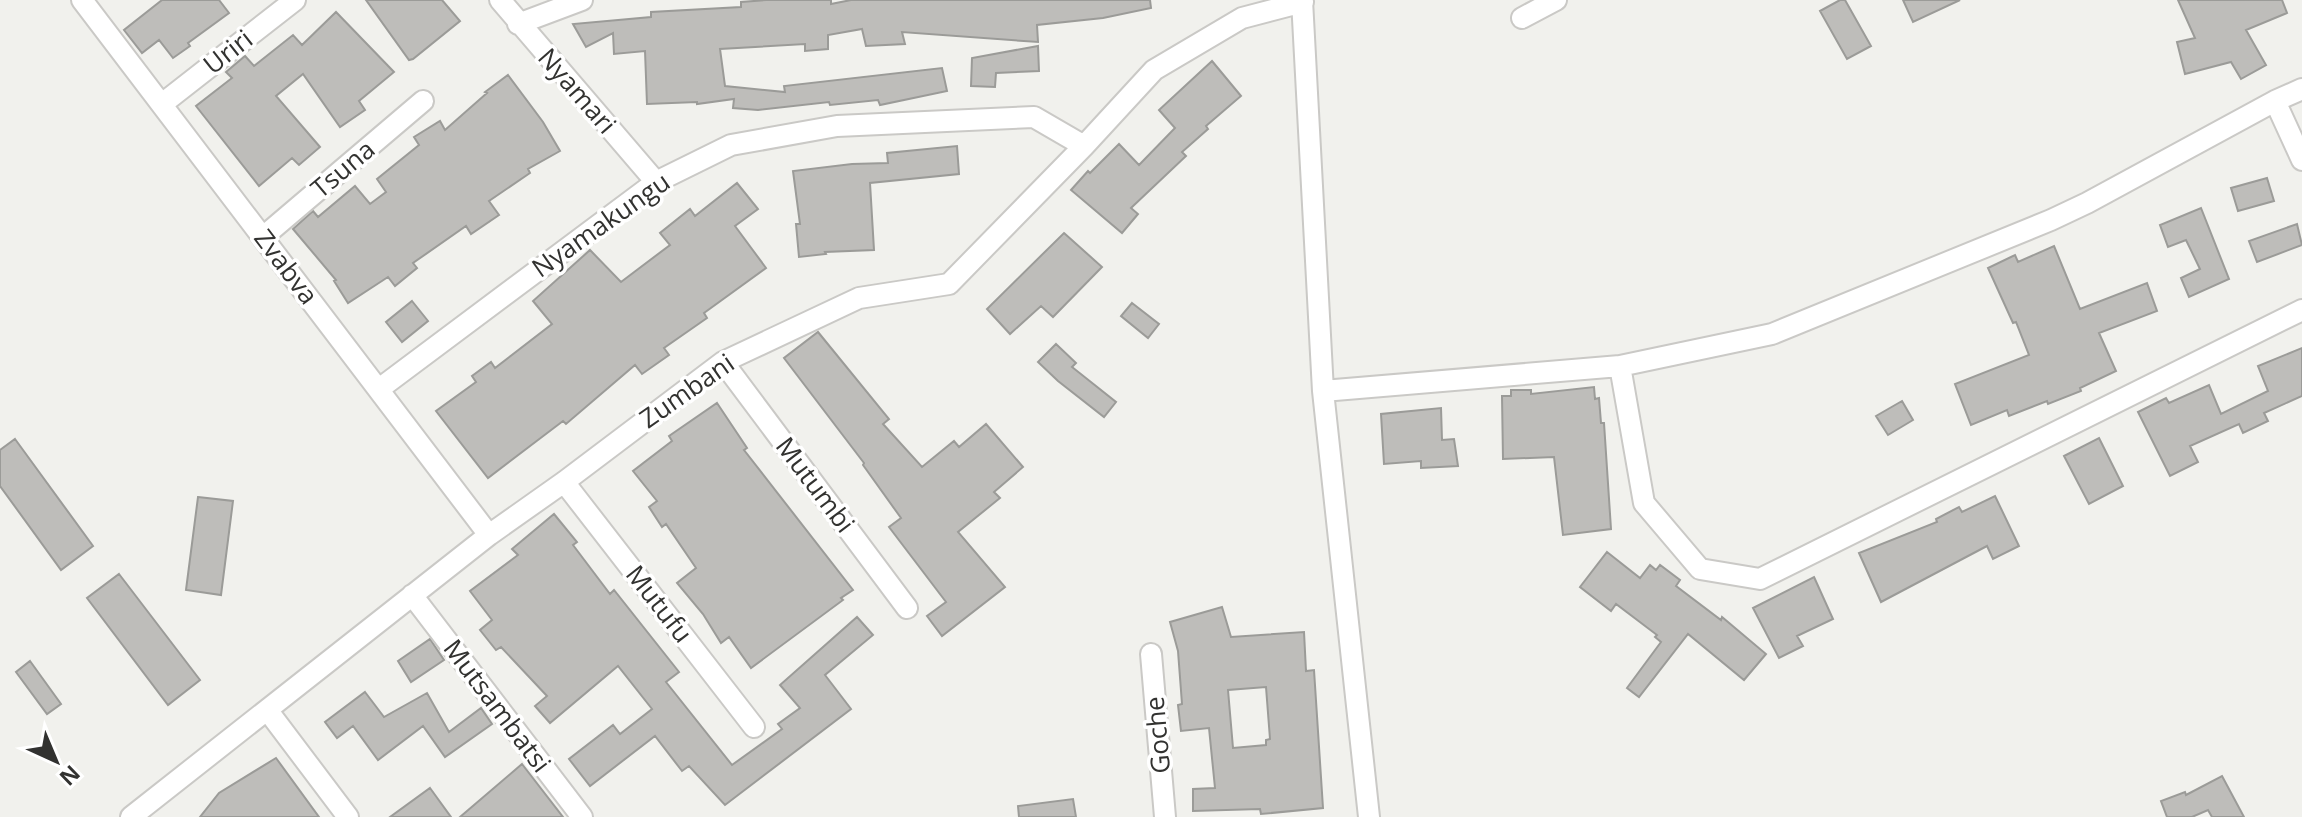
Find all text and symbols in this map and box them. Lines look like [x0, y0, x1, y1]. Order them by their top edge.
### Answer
street label: Uriri [195, 21, 259, 82]
street label: Nyamari [530, 40, 625, 141]
street label: Tsuna [303, 131, 382, 206]
street label: Nyamakungu [524, 163, 677, 285]
street label: Zvabva [247, 221, 327, 311]
street label: Zumbani [632, 345, 741, 436]
street label: Mutumbi [768, 429, 864, 540]
street label: Mutufu [618, 557, 701, 650]
street label: Mutsambatsi [436, 631, 560, 779]
street label: Goche [1136, 695, 1178, 775]
north arrow [16, 721, 96, 801]
text: N [54, 759, 87, 793]

